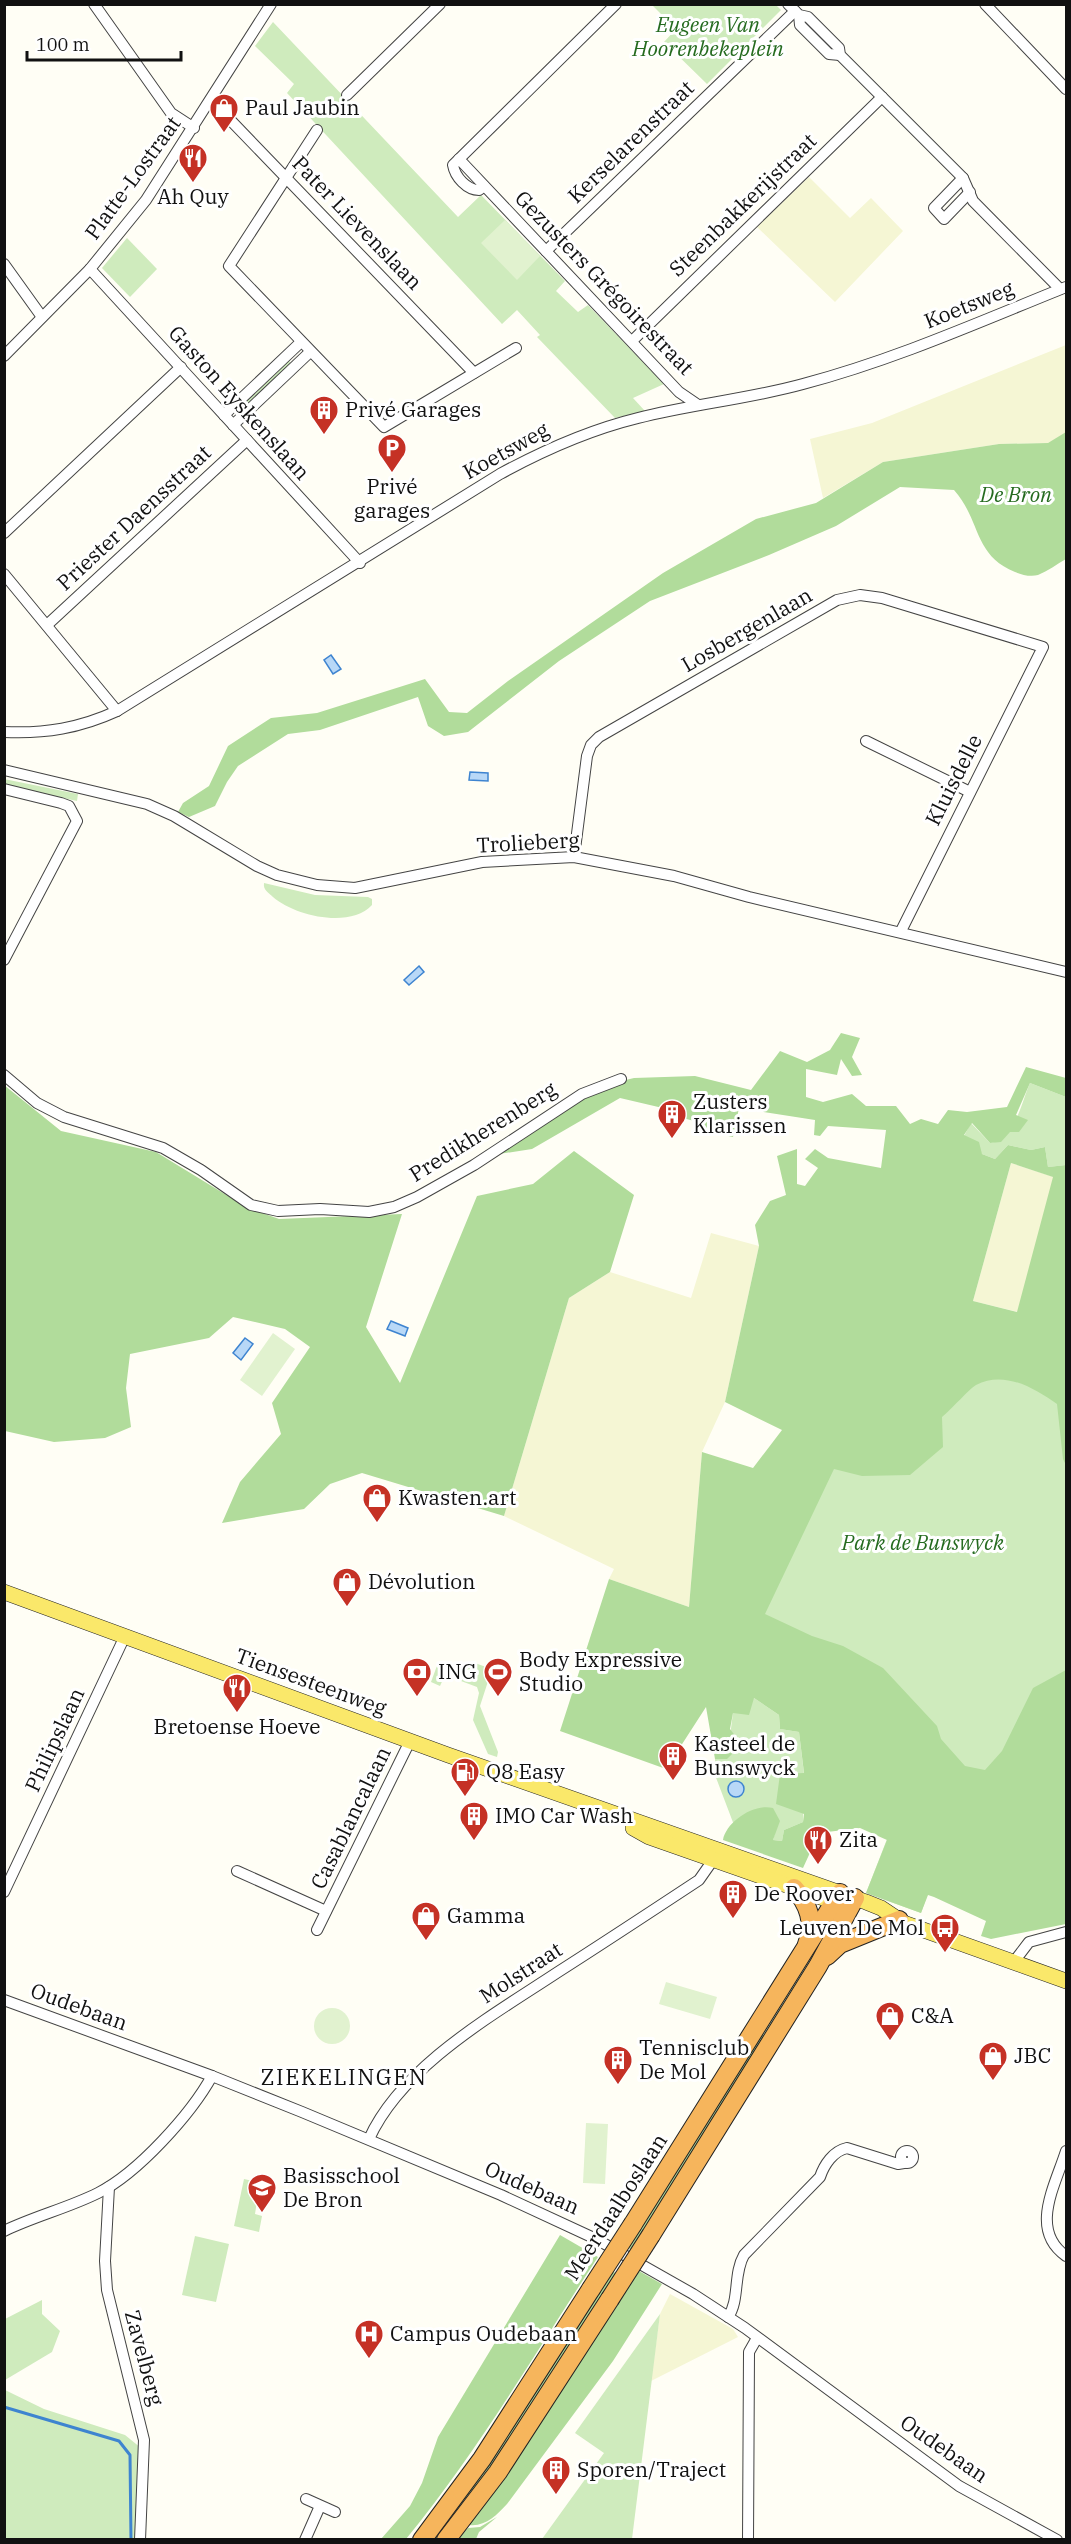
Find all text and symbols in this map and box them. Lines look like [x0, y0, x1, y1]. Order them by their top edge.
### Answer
park label: Eugeen Van Hoorenbekeplein [631, 10, 784, 62]
scale bar [27, 24, 182, 62]
text: 100 m [36, 33, 90, 56]
street label: Kerselarenstraat [561, 74, 699, 209]
shop icon: Paul Jaubin [208, 92, 240, 134]
place label: Paul Jaubin [245, 93, 360, 121]
street label: Platte-Lostraat [78, 110, 187, 245]
street label: Steenbakkerijstraat [663, 127, 822, 282]
restaurant icon: Ah Quy [177, 142, 209, 184]
street label: Pater Lievenslaan [287, 149, 429, 295]
place label: Ah Quy [157, 182, 229, 210]
street label: Gezusters Grégoirestraat [509, 184, 700, 381]
street label: Koetsweg [920, 273, 1018, 335]
street label: Gaston Eyskenslaan [163, 319, 317, 486]
building icon: Privé Garages [308, 394, 340, 436]
place label: Privé Garages [345, 395, 481, 423]
street label: Koetsweg [458, 415, 554, 485]
parking icon: Privé garages [376, 432, 408, 474]
street label: Priester Daensstraat [50, 438, 216, 596]
place label: Privé garages [354, 472, 430, 524]
park label: De Bron [979, 480, 1052, 508]
street label: Losbergenlaan [676, 580, 817, 678]
street label: Kluisdelle [918, 729, 988, 830]
street label: Trolieberg [476, 825, 581, 859]
street label: Predikherenberg [404, 1074, 562, 1188]
place label: Zusters Klarissen [693, 1087, 787, 1139]
building icon: Zusters Klarissen [656, 1098, 688, 1140]
shop icon: Kwasten.art [361, 1482, 393, 1524]
place label: Kwasten.art [398, 1483, 516, 1511]
park label: Park de Bunswyck [841, 1528, 1005, 1556]
shop icon: Dévolution [331, 1566, 363, 1608]
place label: Dévolution [368, 1567, 476, 1595]
street label: Tiensesteenweg [232, 1641, 391, 1722]
place label: Body Expressive Studio [519, 1645, 682, 1697]
bank icon: ING [401, 1656, 433, 1698]
sports icon: Body Expressive Studio [482, 1656, 514, 1698]
place label: ING [438, 1657, 477, 1685]
restaurant icon: Bretoense Hoeve [221, 1672, 253, 1714]
street label: Philipslaan [18, 1683, 90, 1796]
place label: Bretoense Hoeve [153, 1712, 321, 1740]
place label: Kasteel de Bunswyck [694, 1729, 796, 1781]
building icon: Kasteel de Bunswyck [657, 1740, 689, 1782]
street label: Casablancalaan [304, 1742, 397, 1893]
fuel station icon: Q8 Easy [449, 1756, 481, 1798]
place label: Q8 Easy [486, 1757, 566, 1785]
building icon: IMO Car Wash [458, 1800, 490, 1842]
place label: IMO Car Wash [495, 1801, 633, 1829]
restaurant icon: Zita [802, 1824, 834, 1866]
place label: Zita [839, 1825, 878, 1853]
building icon: De Roover [717, 1878, 749, 1920]
place label: De Roover [754, 1879, 855, 1907]
shop icon: Gamma [410, 1900, 442, 1942]
place label: Gamma [447, 1901, 525, 1929]
bus stop icon: Leuven De Mol [929, 1912, 961, 1954]
place label: Leuven De Mol [779, 1913, 924, 1941]
street label: Molstraat [474, 1935, 567, 2009]
street label: Oudebaan [27, 1976, 132, 2037]
shop icon: C&A [874, 2000, 906, 2042]
place label: C&A [911, 2001, 954, 2029]
place label: Tennisclub De Mol [639, 2033, 749, 2085]
shop icon: JBC [977, 2040, 1009, 2082]
place label: JBC [1014, 2041, 1051, 2069]
building icon: Tennisclub De Mol [602, 2044, 634, 2086]
district label: ZIEKELINGEN [261, 2062, 427, 2091]
street label: Meerdaalboslaan [557, 2128, 673, 2285]
street label: Oudebaan [480, 2154, 584, 2220]
place label: Basisschool De Bron [283, 2161, 400, 2213]
school or university icon: Basisschool De Bron [246, 2172, 278, 2214]
street label: Zavelberg [119, 2307, 171, 2409]
hospital icon: Campus Oudebaan [353, 2318, 385, 2360]
place label: Campus Oudebaan [390, 2319, 577, 2347]
street label: Oudebaan [895, 2408, 994, 2489]
building icon: Sporen/Traject [540, 2454, 572, 2496]
place label: Sporen/Traject [577, 2455, 726, 2483]

